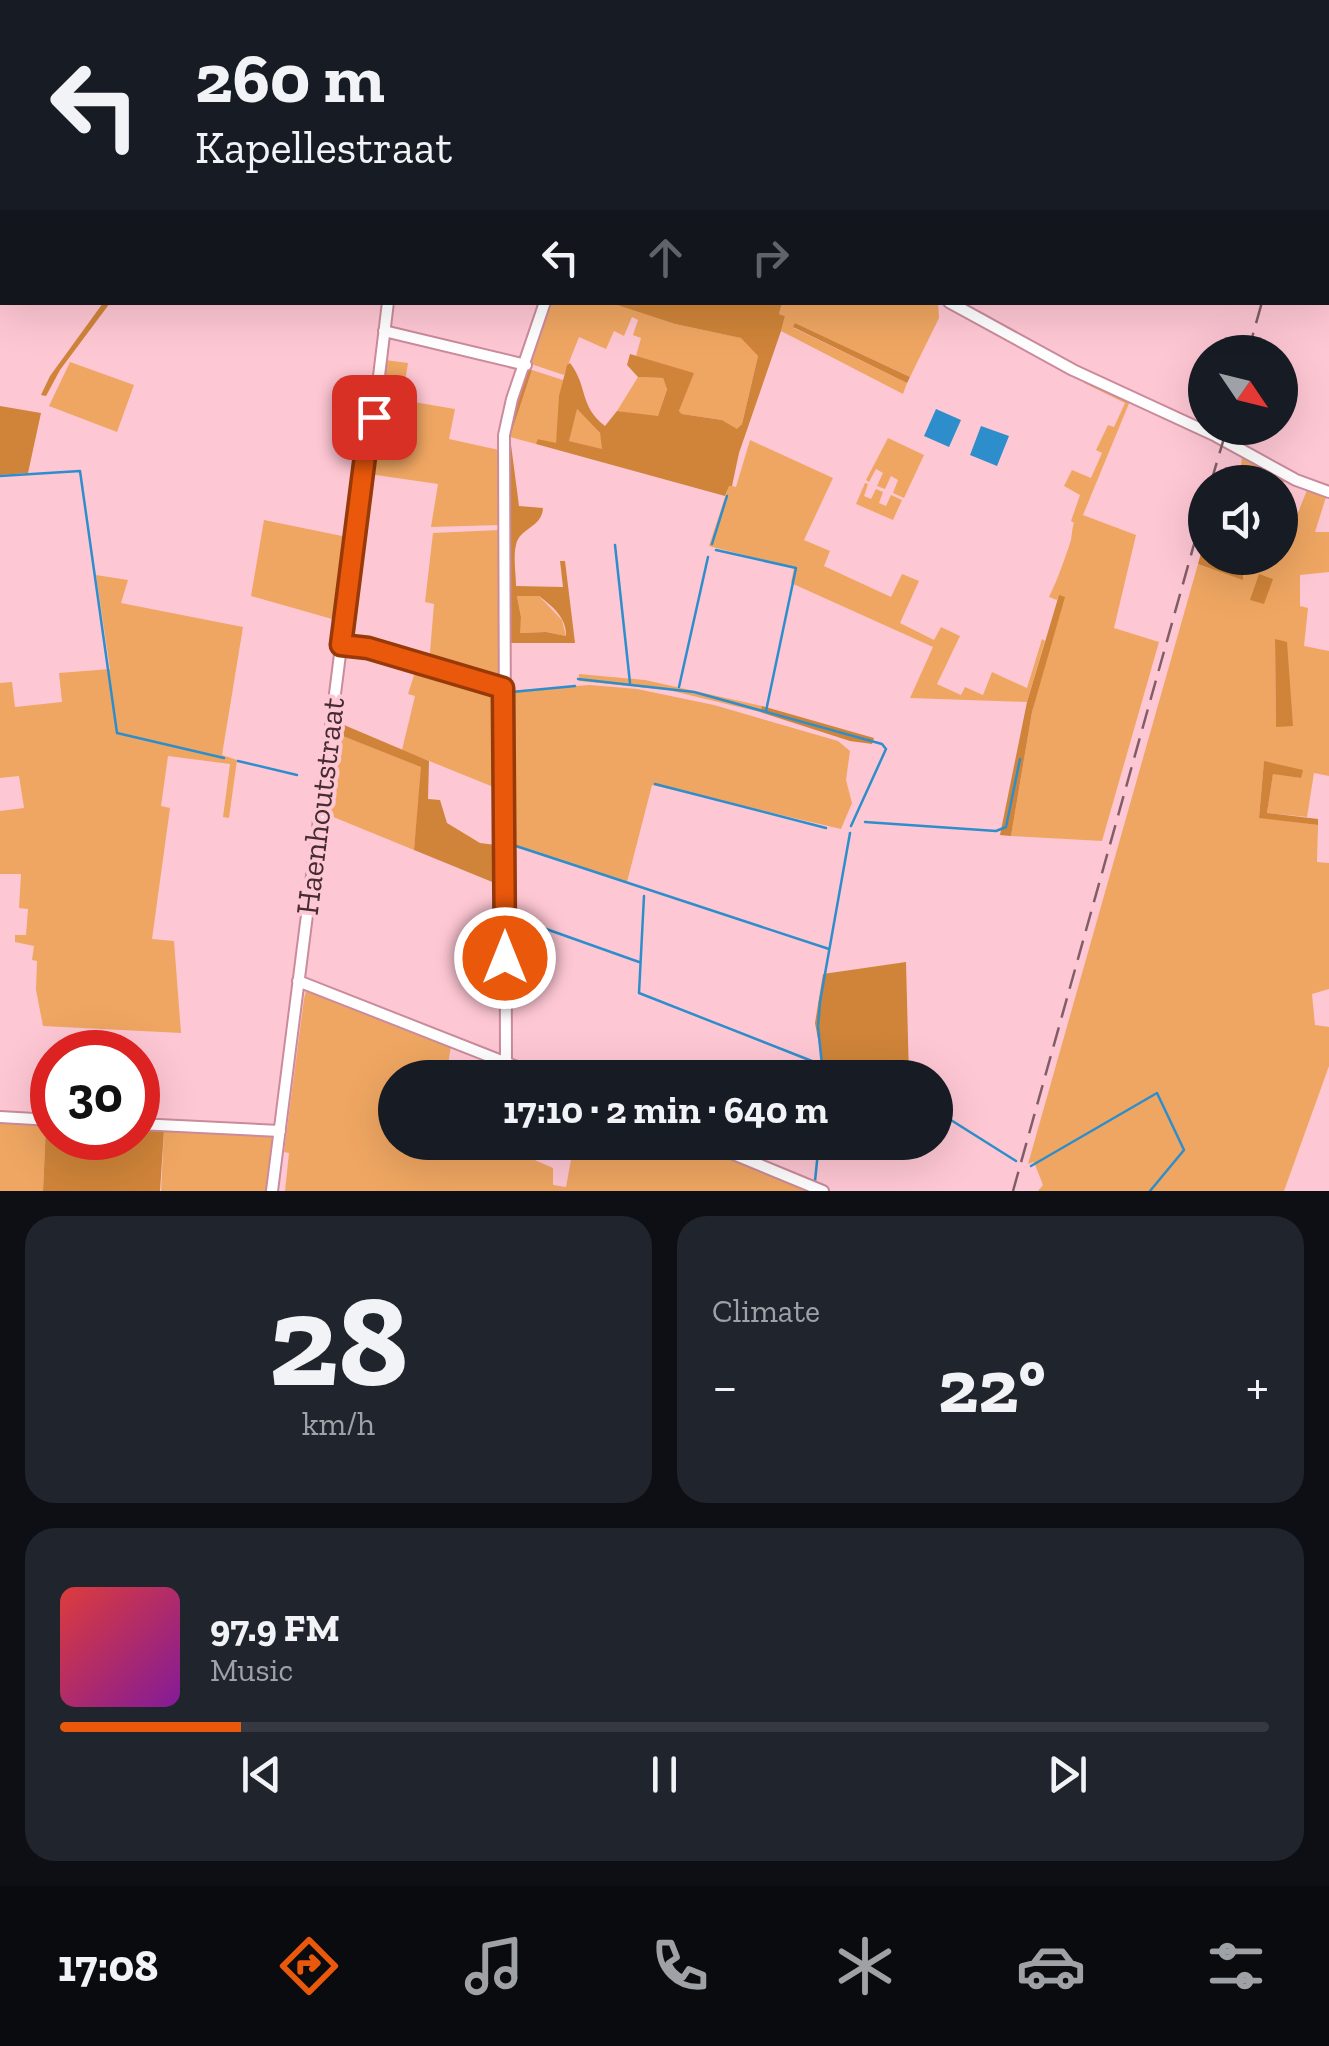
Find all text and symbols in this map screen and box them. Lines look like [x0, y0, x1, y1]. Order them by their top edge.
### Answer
text: 260 m [195, 36, 385, 120]
icon: left [30, 40, 160, 170]
text: Kapellestraat [195, 121, 452, 175]
icon: left [533, 230, 588, 285]
icon: ahead [638, 230, 693, 285]
icon: right [743, 230, 798, 285]
north arrow [1188, 335, 1298, 445]
map controls [1188, 335, 1298, 575]
pin [332, 375, 417, 460]
icon: arrive [347, 390, 402, 445]
button: sound [1188, 465, 1298, 575]
street label: Haenhoutstraat [288, 695, 352, 917]
position arrow [453, 906, 557, 1010]
speed limit sign: 30 [30, 1030, 160, 1160]
text: 17:10 · 2 min · 640 m [503, 1087, 828, 1133]
text: 28 [269, 1262, 408, 1418]
text: Climate [712, 1292, 820, 1330]
text: 22° [938, 1341, 1046, 1431]
text: − [712, 1353, 738, 1419]
text: + [1246, 1353, 1269, 1419]
text: km/h [302, 1405, 375, 1443]
text: 97.9 FM [210, 1605, 340, 1651]
text: Music [210, 1651, 293, 1689]
icon: previous [234, 1747, 289, 1802]
icon: pause [637, 1747, 692, 1802]
icon: next [1040, 1747, 1095, 1802]
icon: directions [274, 1931, 344, 2001]
icon: music [459, 1931, 529, 2001]
icon: phone [645, 1931, 715, 2001]
icon: climate [830, 1931, 900, 2001]
icon: car [1016, 1931, 1086, 2001]
icon: filters [1201, 1931, 1271, 2001]
text: 17:08 [58, 1939, 159, 1993]

